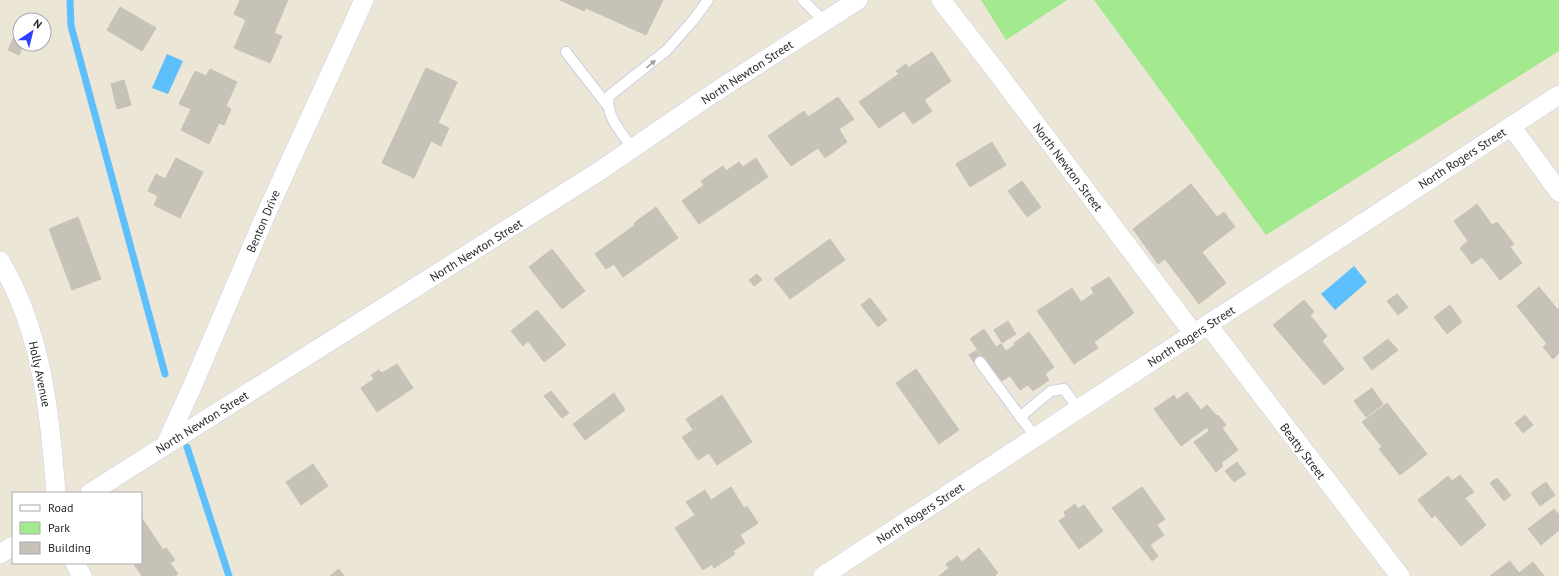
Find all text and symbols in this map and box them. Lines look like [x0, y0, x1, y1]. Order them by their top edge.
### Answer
north arrow [12, 12, 52, 52]
text: N [31, 16, 45, 32]
street label: North Newton Street [698, 37, 796, 107]
one-way arrow [645, 60, 656, 69]
street label: North Newton Street [1030, 120, 1106, 214]
street label: North Rogers Street [1415, 124, 1509, 192]
street label: Benton Drive [243, 187, 283, 255]
street label: North Newton Street [427, 215, 525, 285]
street label: North Rogers Street [1144, 302, 1238, 370]
street label: Holly Avenue [26, 340, 54, 408]
street label: North Newton Street [153, 387, 251, 457]
street label: Beatty Street [1277, 420, 1329, 482]
street label: North Rogers Street [873, 479, 967, 547]
legend [12, 492, 142, 564]
text: Road [48, 500, 73, 515]
text: Park [48, 520, 70, 535]
text: Building [48, 540, 91, 555]

